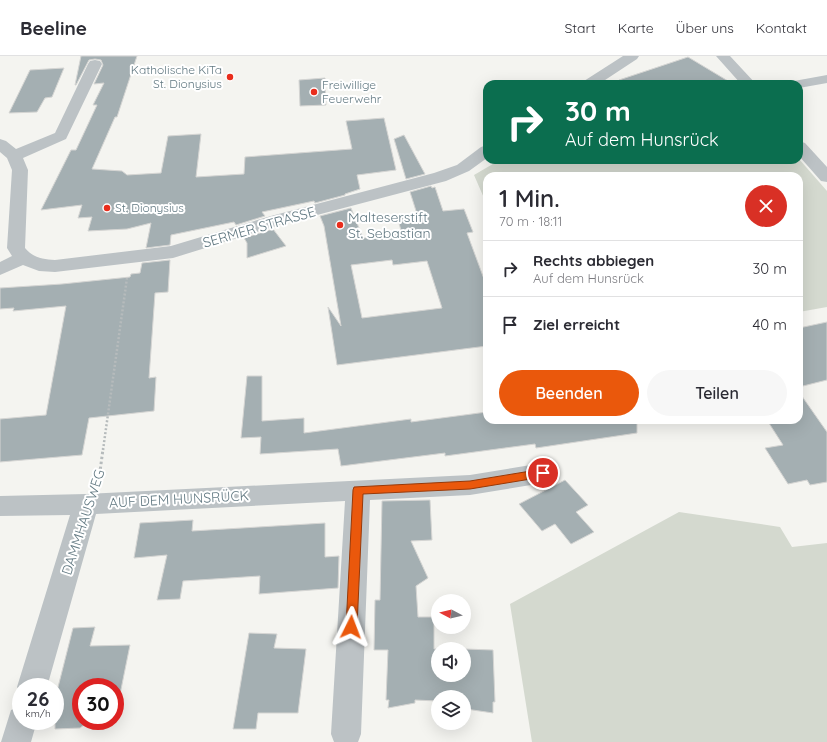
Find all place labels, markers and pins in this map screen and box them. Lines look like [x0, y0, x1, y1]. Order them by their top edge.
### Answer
place label: Katholische KiTa St. Dionysius [131, 62, 222, 91]
marker: Katholische KiTa St. Dionysius [225, 72, 235, 82]
place label: Freiwillige Feuerwehr [322, 77, 382, 106]
marker: Freiwillige Feuerwehr [309, 87, 319, 97]
place label: St. Dionysius [115, 200, 184, 215]
marker: St. Dionysius [102, 203, 112, 213]
place label: Malteserstift St. Sebastian [348, 208, 431, 242]
marker: Malteserstift St. Sebastian [335, 220, 345, 230]
pin [526, 456, 560, 490]

